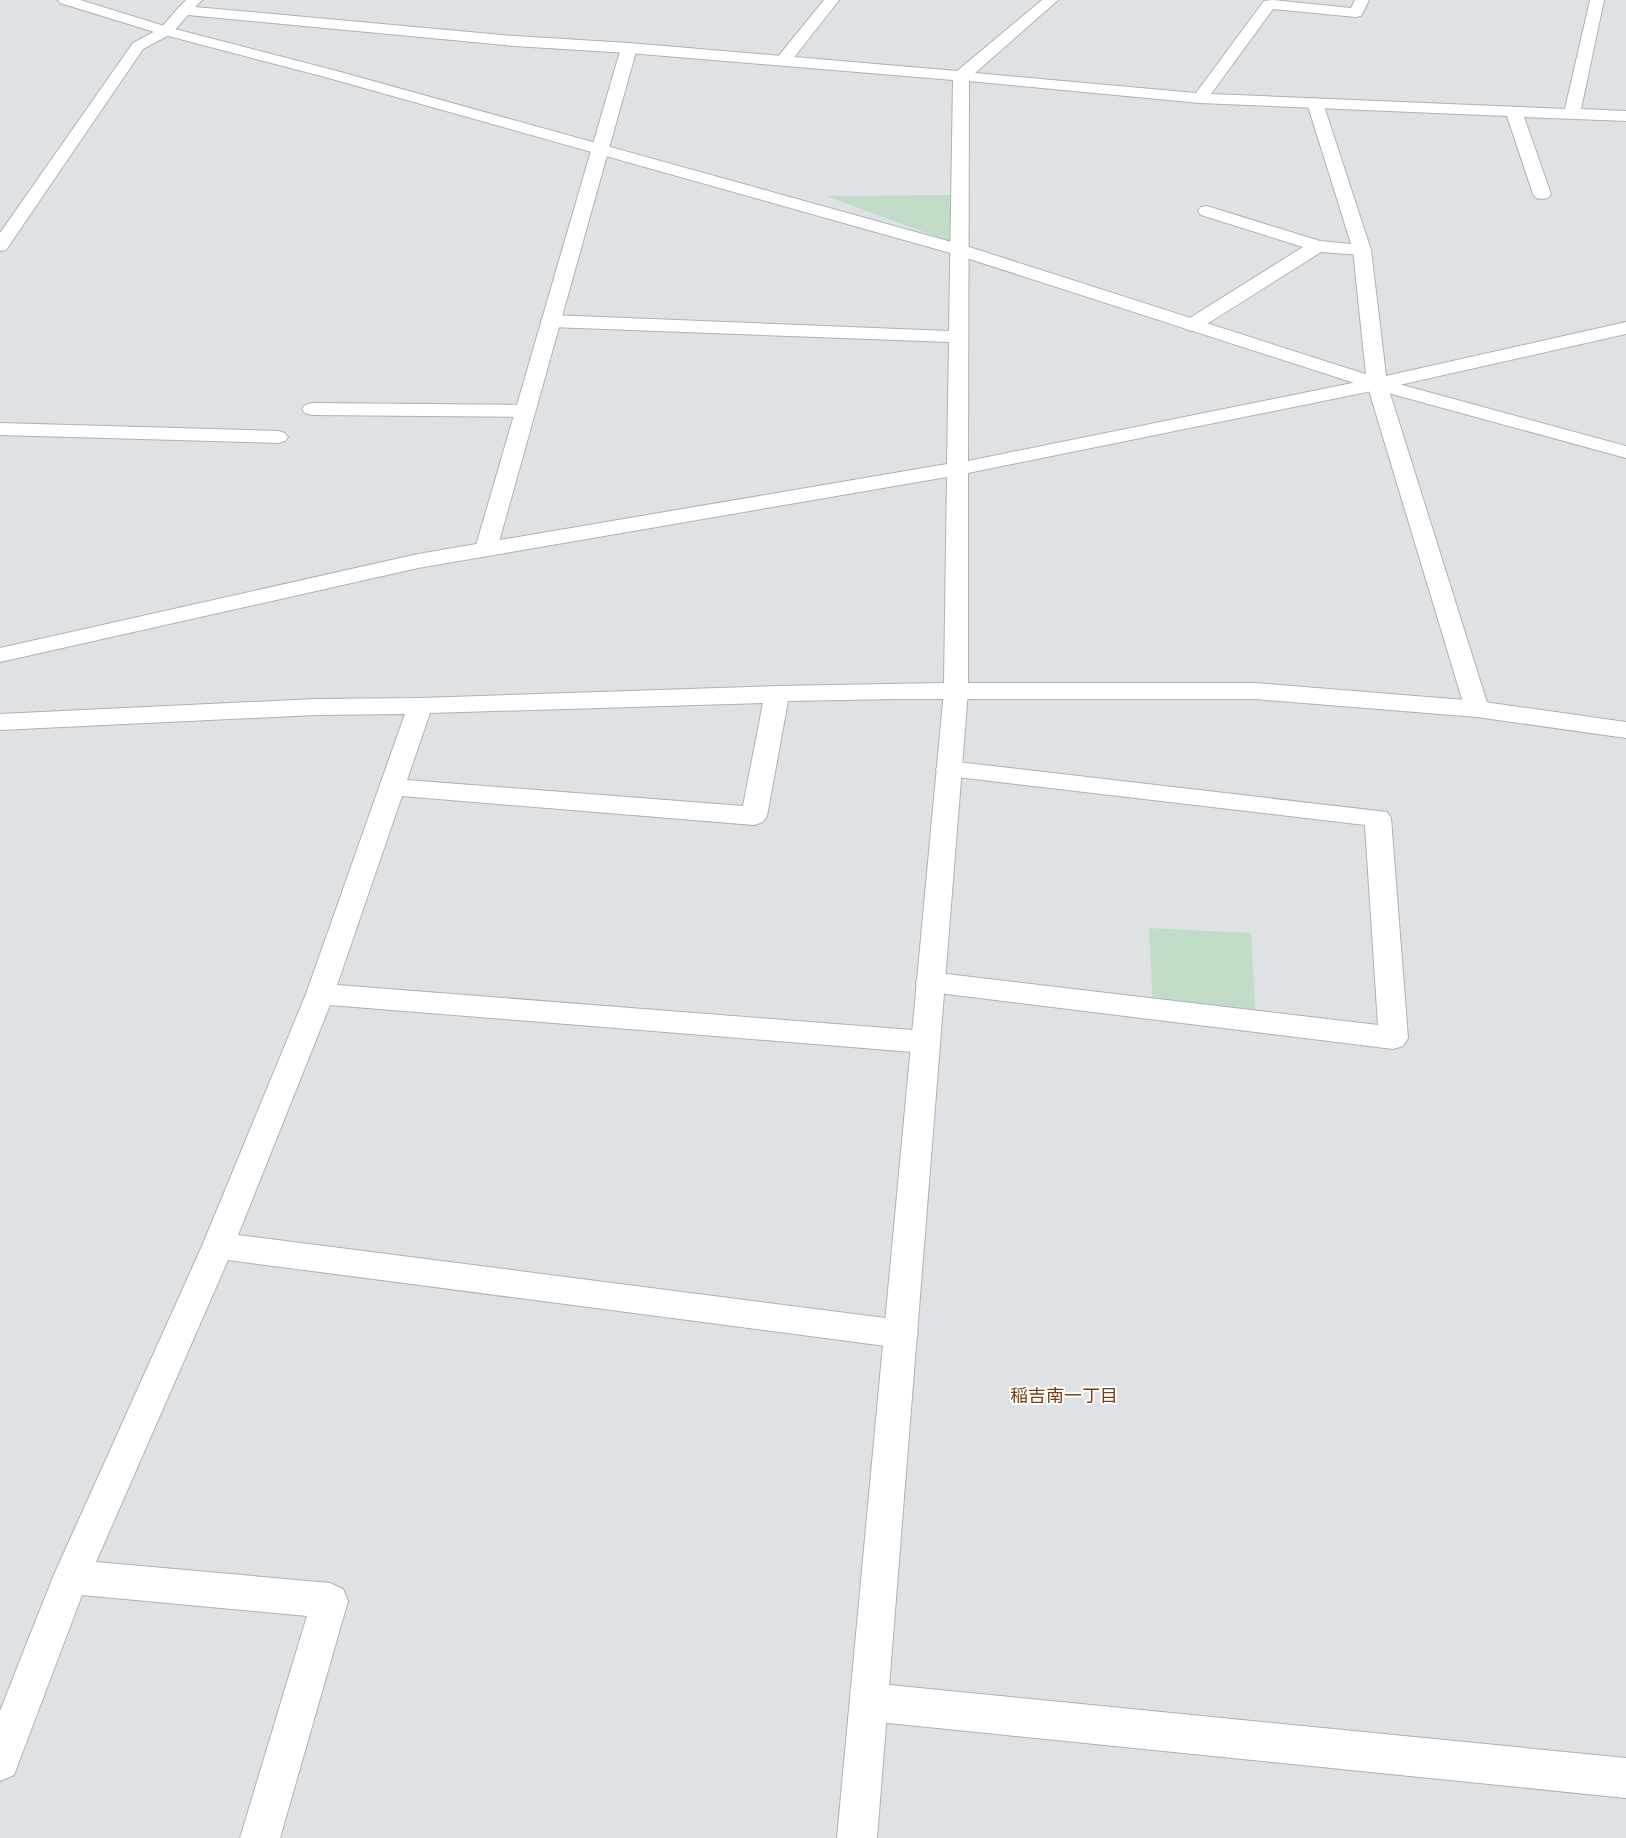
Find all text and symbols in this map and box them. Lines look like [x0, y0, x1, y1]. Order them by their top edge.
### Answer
district label: 稲吉南一丁目 [1010, 1384, 1118, 1407]

